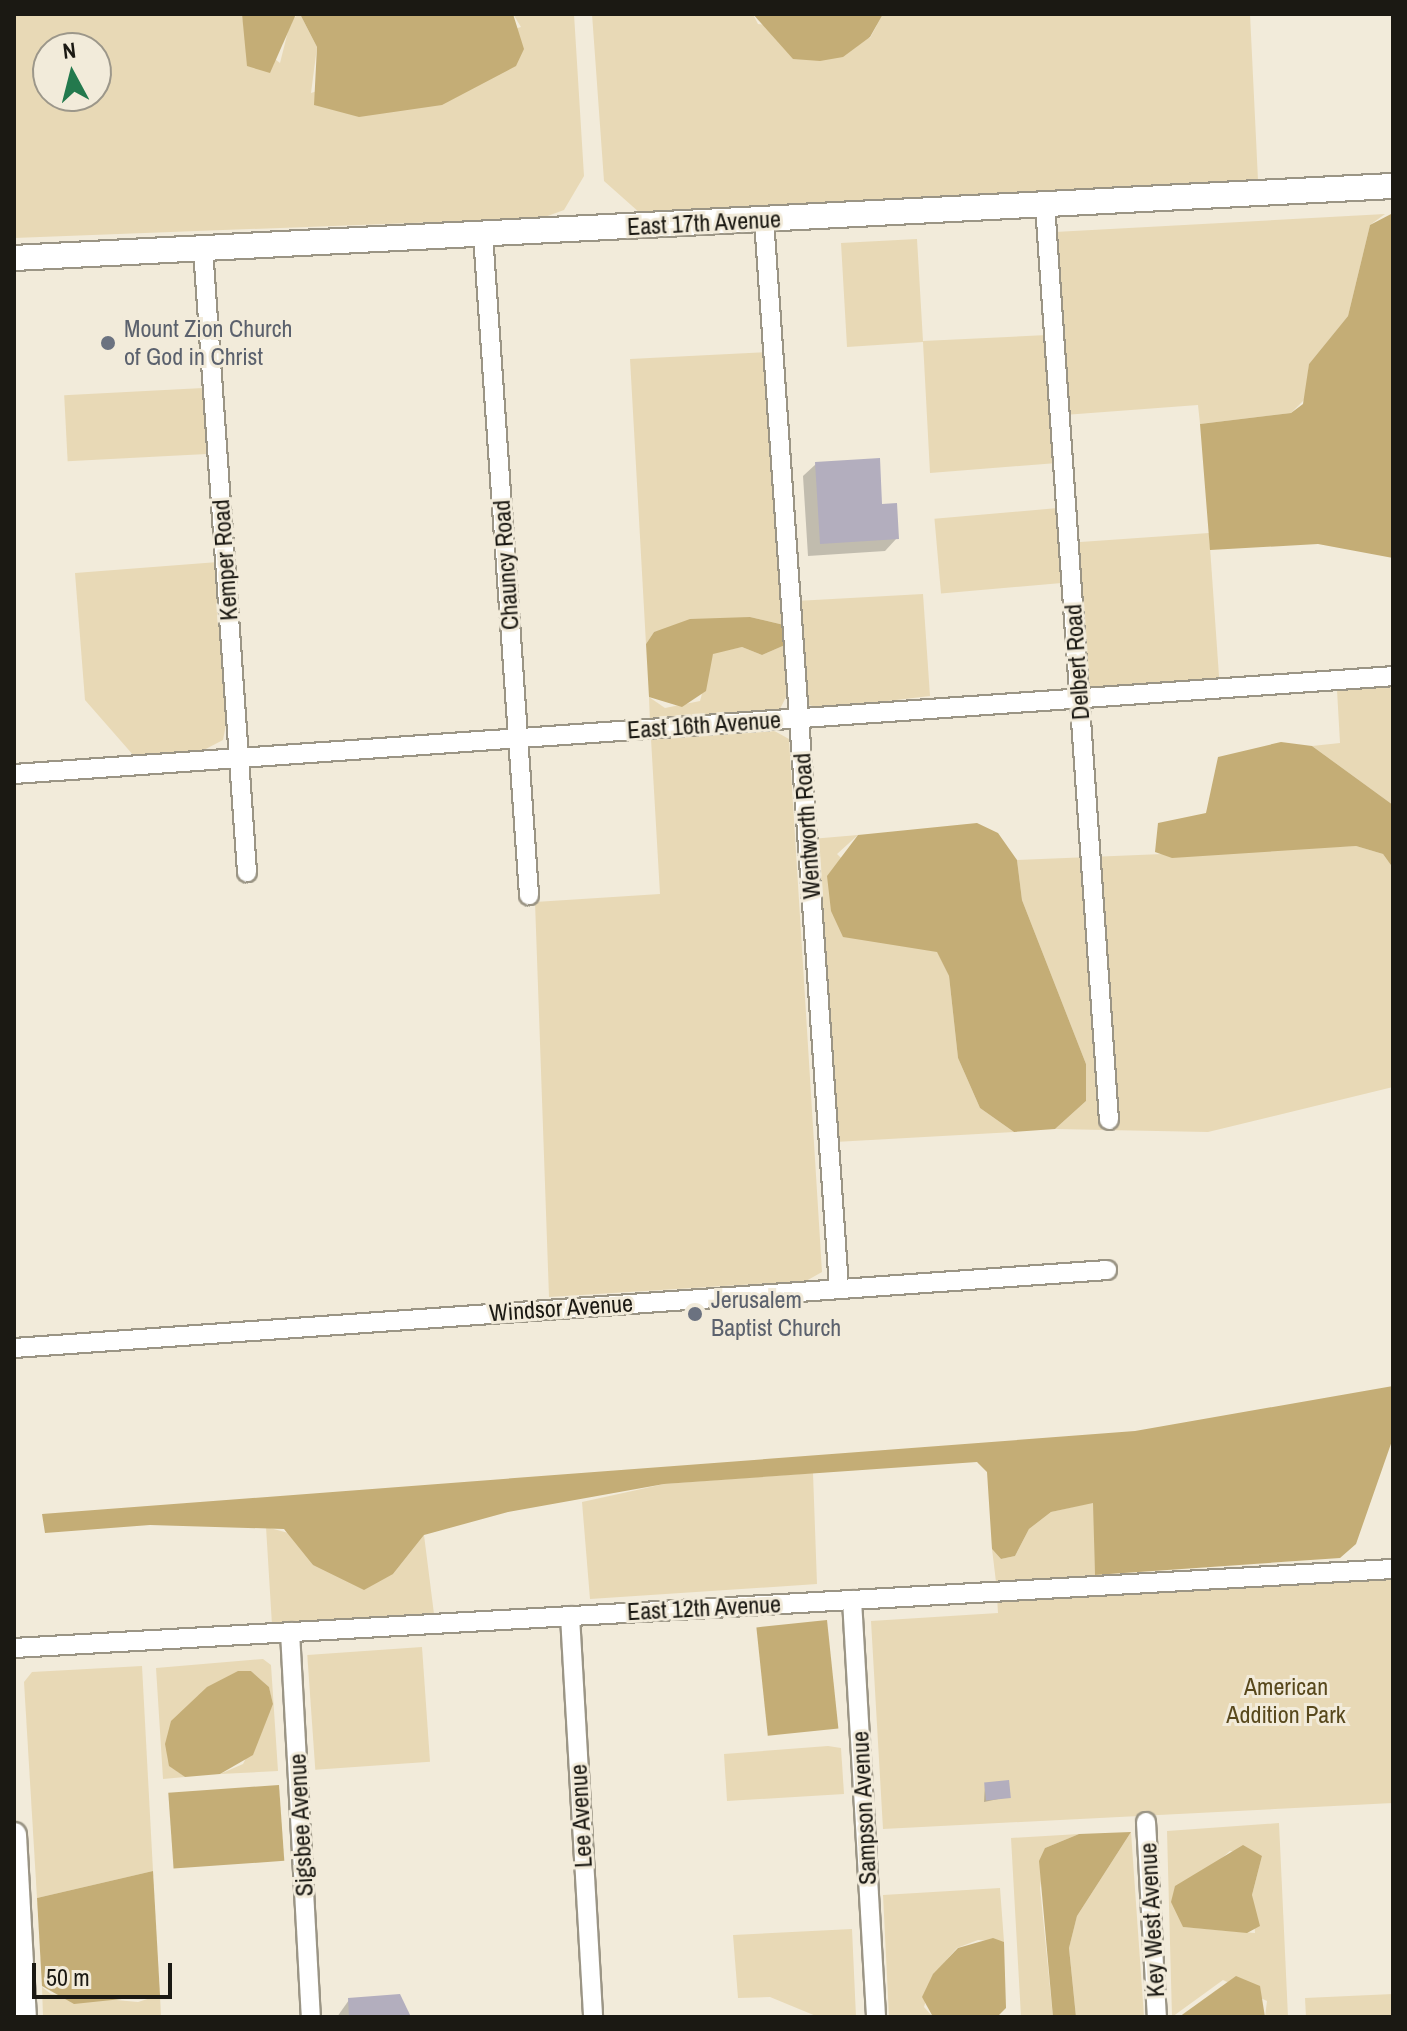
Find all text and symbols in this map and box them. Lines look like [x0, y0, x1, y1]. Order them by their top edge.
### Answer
north arrow [32, 32, 112, 112]
text: N [61, 34, 78, 66]
street label: East 17th Avenue [626, 205, 782, 241]
place label: Mount Zion Church of God in Christ [124, 315, 292, 371]
marker: Mount Zion Church of God in Christ [99, 334, 117, 352]
street label: Kemper Road [206, 498, 244, 622]
street label: Chauncy Road [487, 499, 525, 631]
street label: Delbert Road [1059, 603, 1095, 721]
street label: East 16th Avenue [626, 705, 782, 745]
street label: Wentworth Road [788, 752, 826, 900]
place label: Jerusalem Baptist Church [711, 1286, 841, 1342]
street label: Windsor Avenue [488, 1289, 634, 1327]
marker: Jerusalem Baptist Church [686, 1305, 704, 1323]
street label: East 12th Avenue [626, 1590, 782, 1626]
park label: American Addition Park [1226, 1673, 1346, 1729]
street label: Sampson Avenue [846, 1730, 882, 1886]
street label: Sigsbee Avenue [283, 1752, 319, 1898]
street label: Lee Avenue [564, 1763, 598, 1869]
street label: Key West Avenue [1134, 1841, 1170, 1999]
scale bar [36, 1947, 176, 1997]
text: 50 m [46, 1961, 90, 1993]

